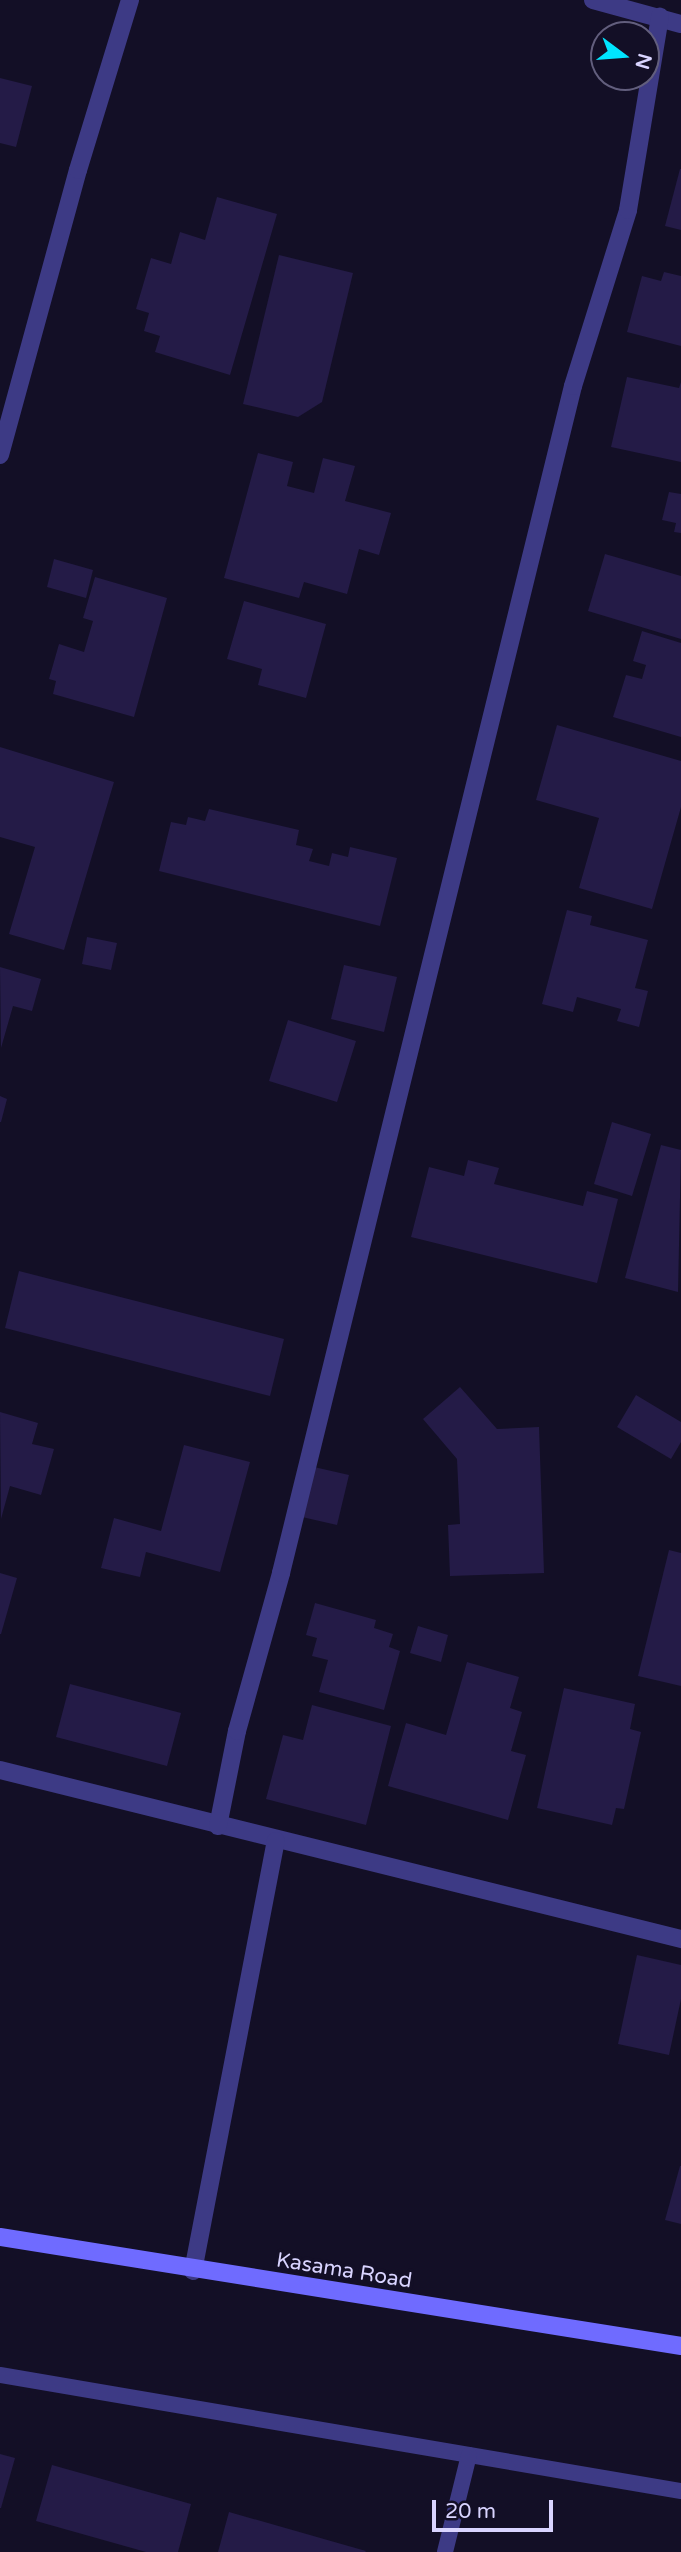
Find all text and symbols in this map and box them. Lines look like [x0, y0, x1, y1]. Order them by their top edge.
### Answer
north arrow [590, 21, 660, 91]
text: N [631, 51, 656, 72]
street label: Kasama Road [274, 2248, 414, 2294]
scale bar [436, 2486, 557, 2530]
text: 20 m [445, 2499, 496, 2524]

